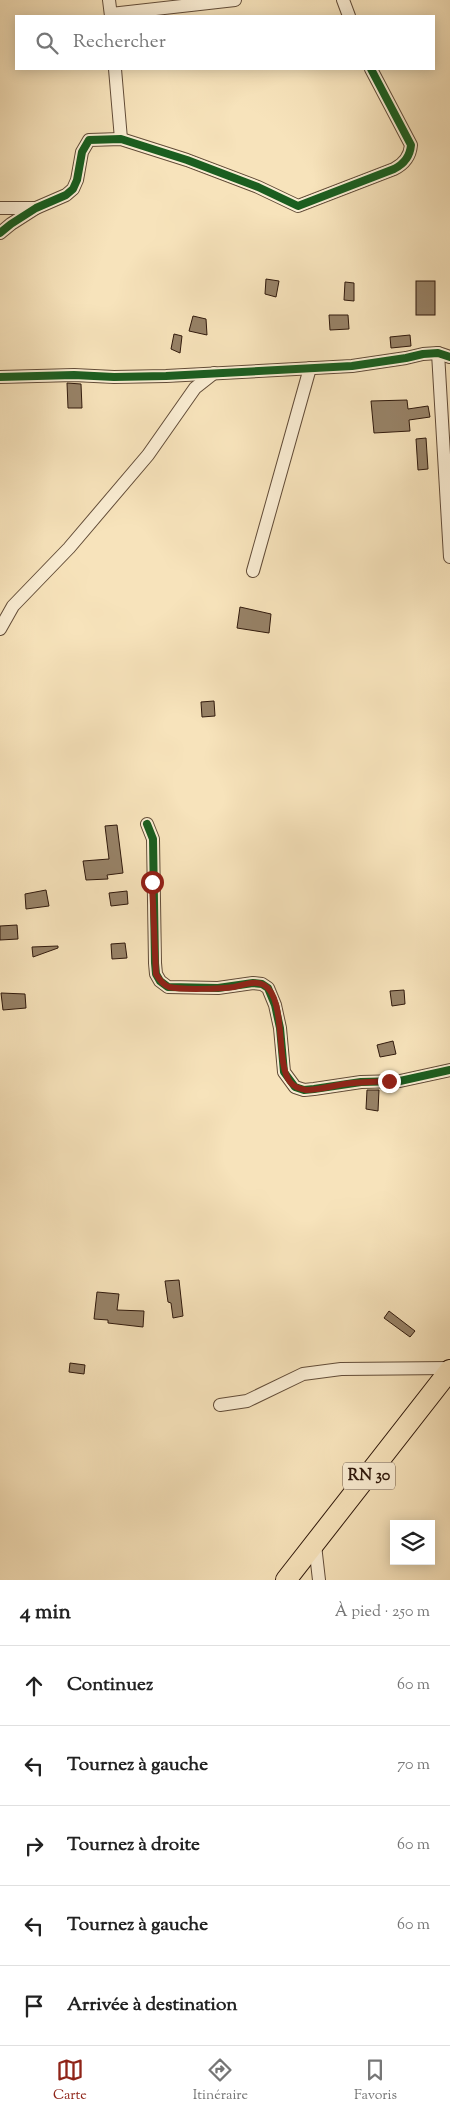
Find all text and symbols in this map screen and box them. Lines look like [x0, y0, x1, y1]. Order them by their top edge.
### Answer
search box [15, 15, 435, 70]
icon: search [33, 29, 61, 57]
text: Rechercher [73, 29, 166, 56]
route start [141, 871, 164, 894]
route end [378, 1070, 401, 1093]
road number: RN 30 [343, 1462, 395, 1490]
map controls [390, 1520, 435, 1565]
button: layers [390, 1520, 435, 1565]
text: 4 min [20, 1598, 71, 1628]
text: À pied · 250 m [335, 1601, 430, 1624]
icon: ahead [20, 1672, 48, 1700]
text: Continuez [67, 1672, 153, 1699]
text: 60 m [397, 1674, 430, 1697]
icon: left [20, 1752, 48, 1780]
text: Tournez à gauche [67, 1752, 208, 1779]
text: 70 m [397, 1754, 430, 1777]
icon: right [20, 1832, 48, 1860]
text: Tournez à droite [67, 1832, 200, 1859]
text: 60 m [397, 1834, 430, 1857]
icon: left [20, 1912, 48, 1940]
text: Tournez à gauche [67, 1912, 208, 1939]
text: 60 m [397, 1914, 430, 1937]
icon: arrive [20, 1992, 48, 2020]
text: Arrivée à destination [67, 1992, 238, 2019]
tab: Carte [53, 2056, 87, 2106]
tab: Itinéraire [193, 2056, 248, 2106]
tab: Favoris [354, 2056, 397, 2106]

